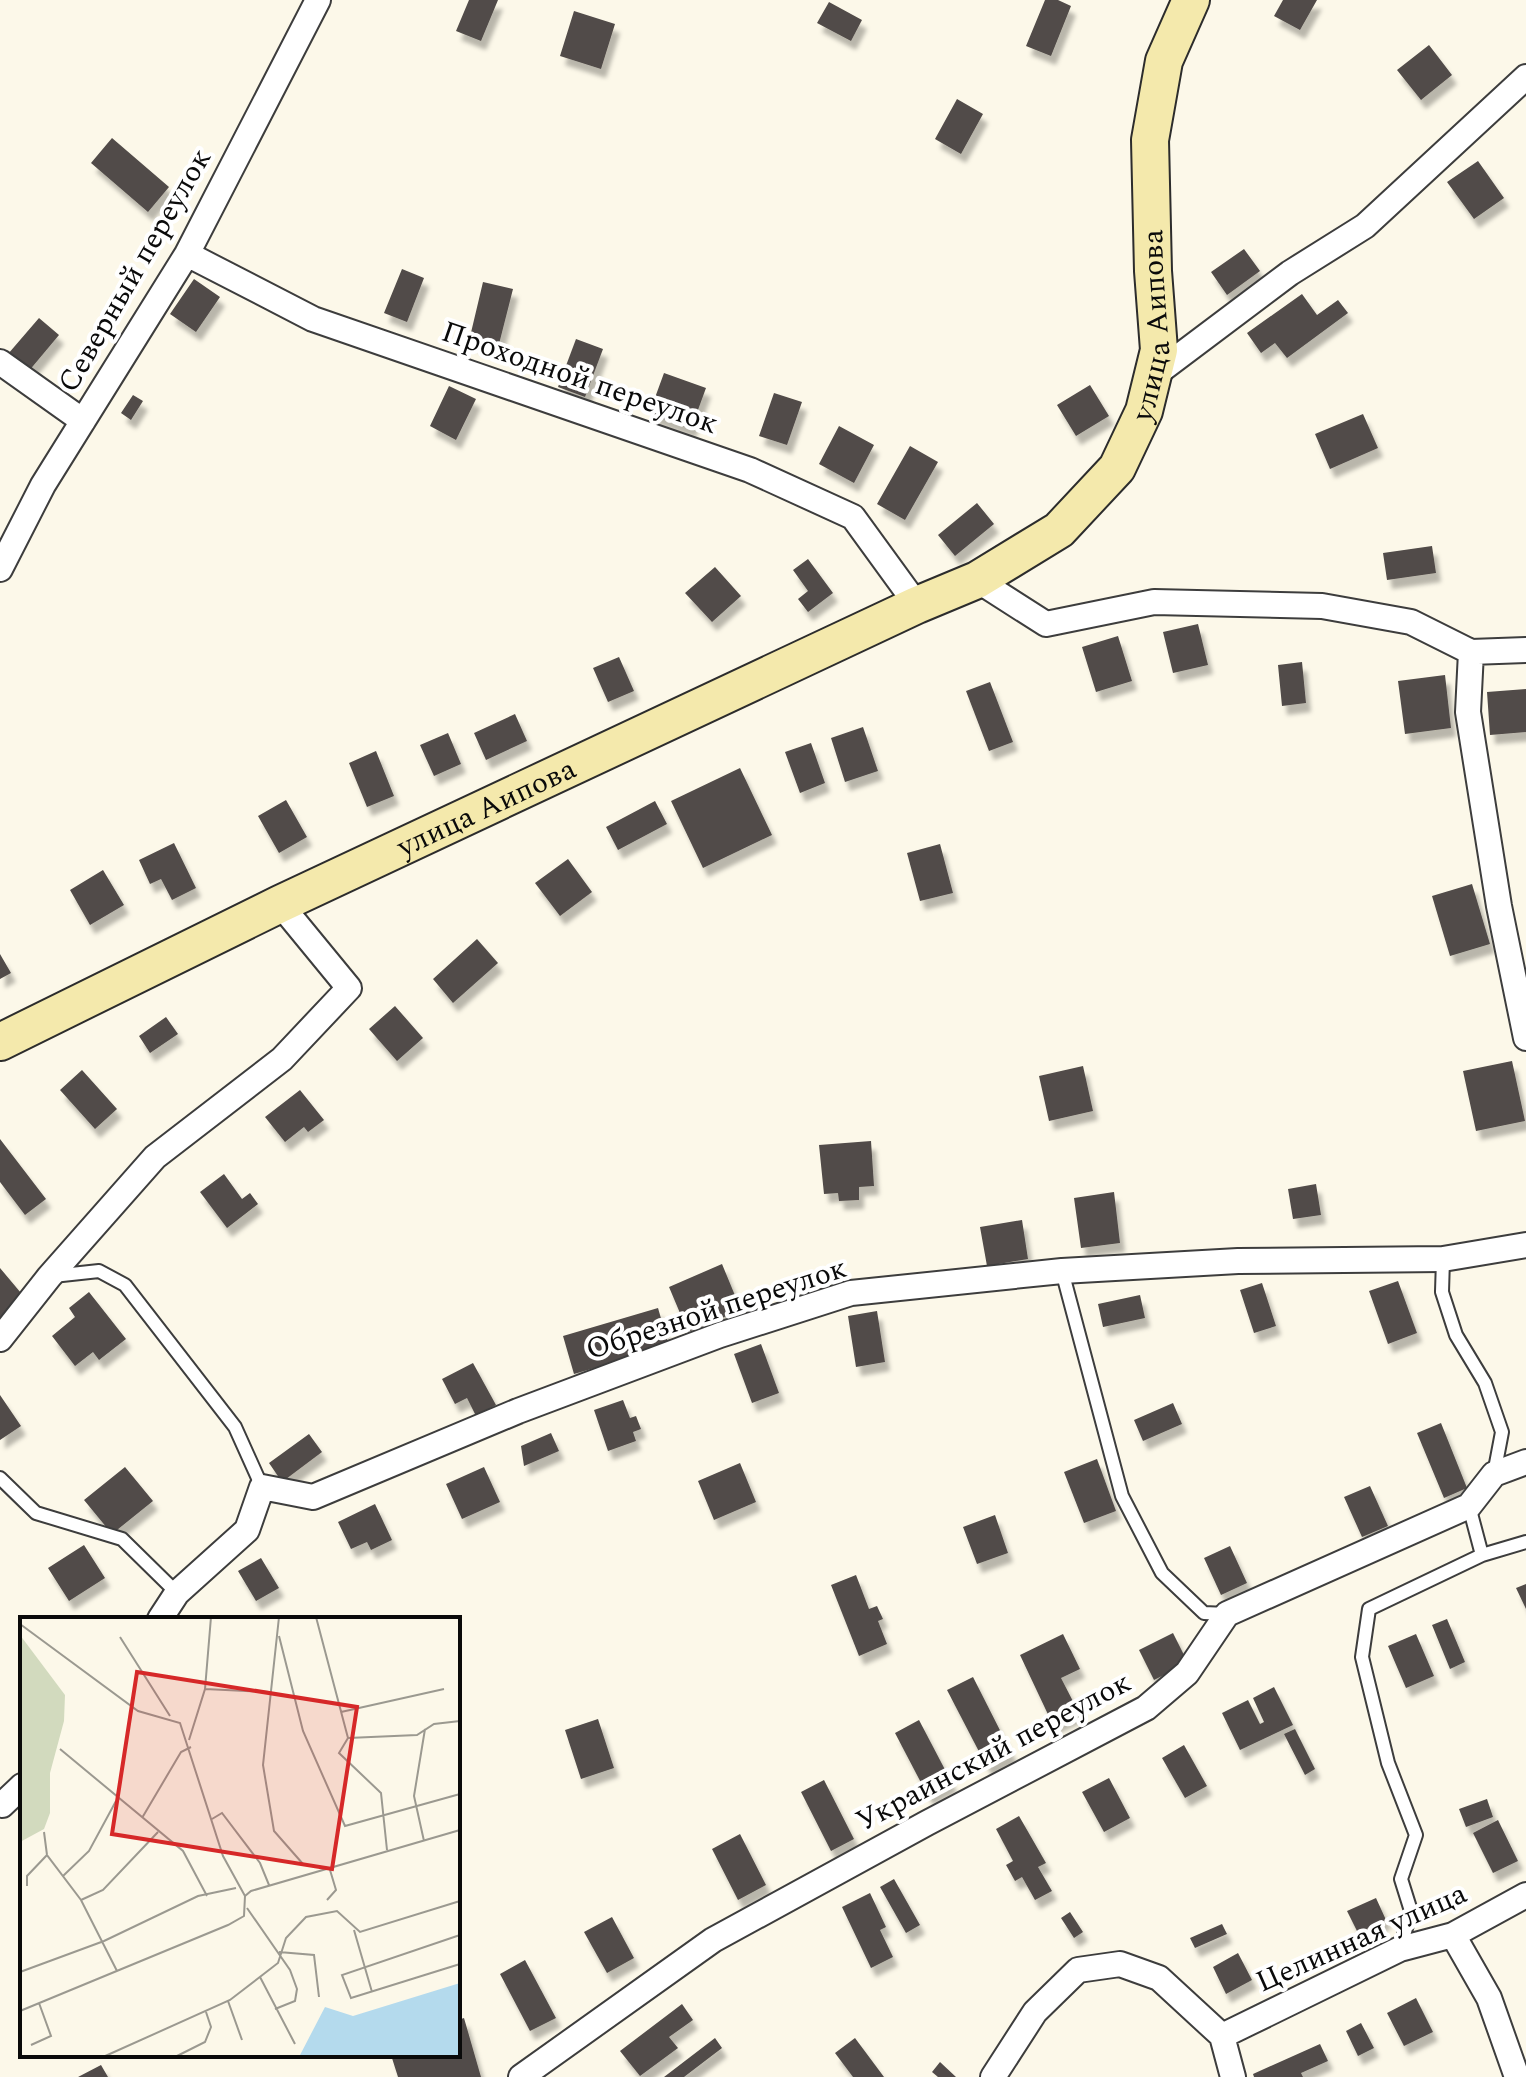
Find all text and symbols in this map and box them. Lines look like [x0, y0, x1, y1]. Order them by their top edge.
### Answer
street label: Северный переулок [46, 140, 224, 401]
street label: улица Аипова [1120, 228, 1183, 431]
street label: Проходной переулок [435, 309, 724, 447]
street label: улица Аипова [389, 746, 584, 870]
street label: Обрезной переулок [580, 1245, 853, 1373]
inset map [20, 1617, 460, 2057]
street label: Украинский переулок [848, 1660, 1139, 1844]
street label: Целинная улица [1248, 1871, 1475, 2005]

